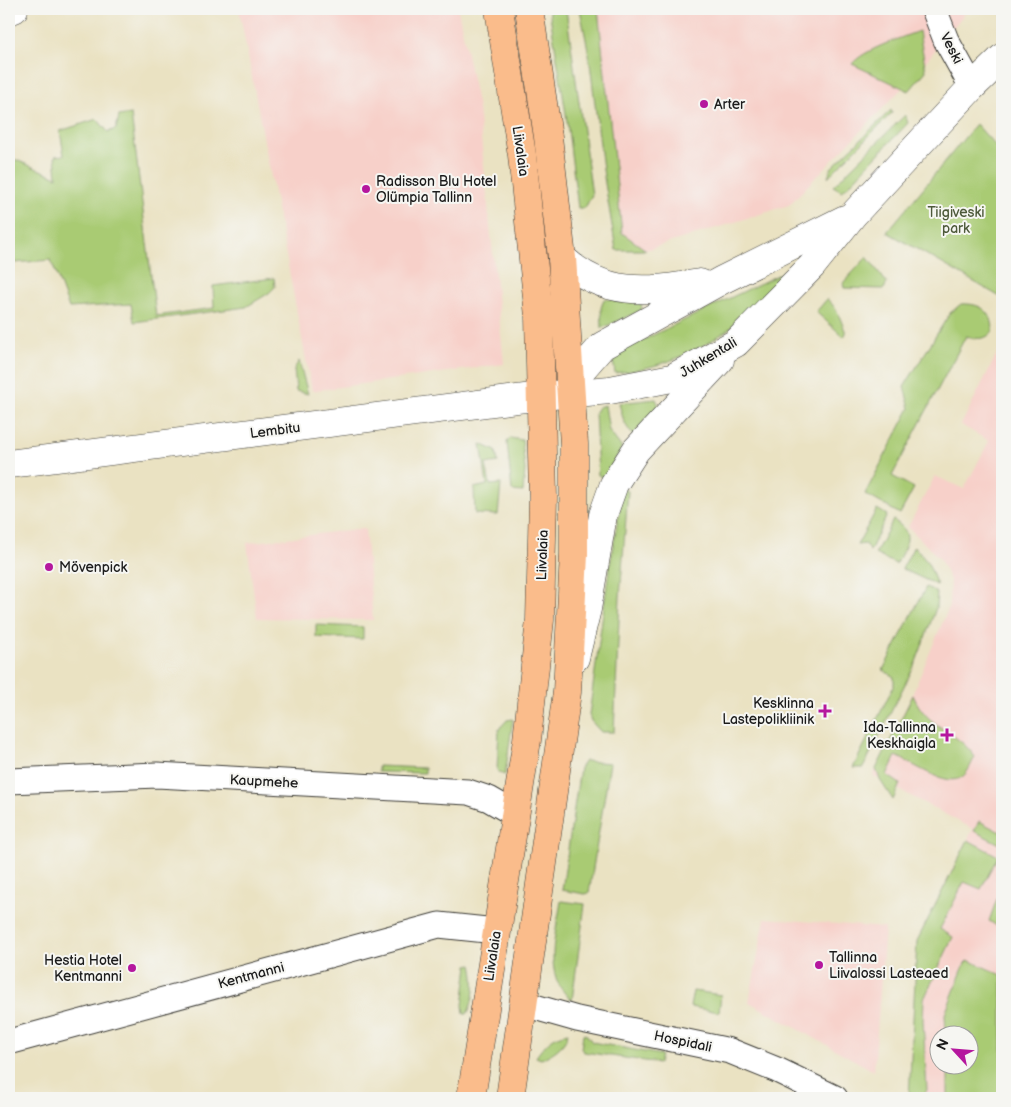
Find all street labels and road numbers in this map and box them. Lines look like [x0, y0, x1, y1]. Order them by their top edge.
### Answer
street label: Veski [937, 30, 967, 67]
street label: Liivalaia [509, 125, 532, 177]
street label: Juhkentali [677, 334, 740, 381]
street label: Lembitu [249, 419, 301, 442]
street label: Liivalaia [533, 529, 552, 581]
street label: Kaupmehe [229, 771, 299, 792]
street label: Liivalaia [480, 930, 505, 982]
street label: Kentmanni [216, 958, 286, 992]
street label: Hospidali [652, 1027, 713, 1056]

